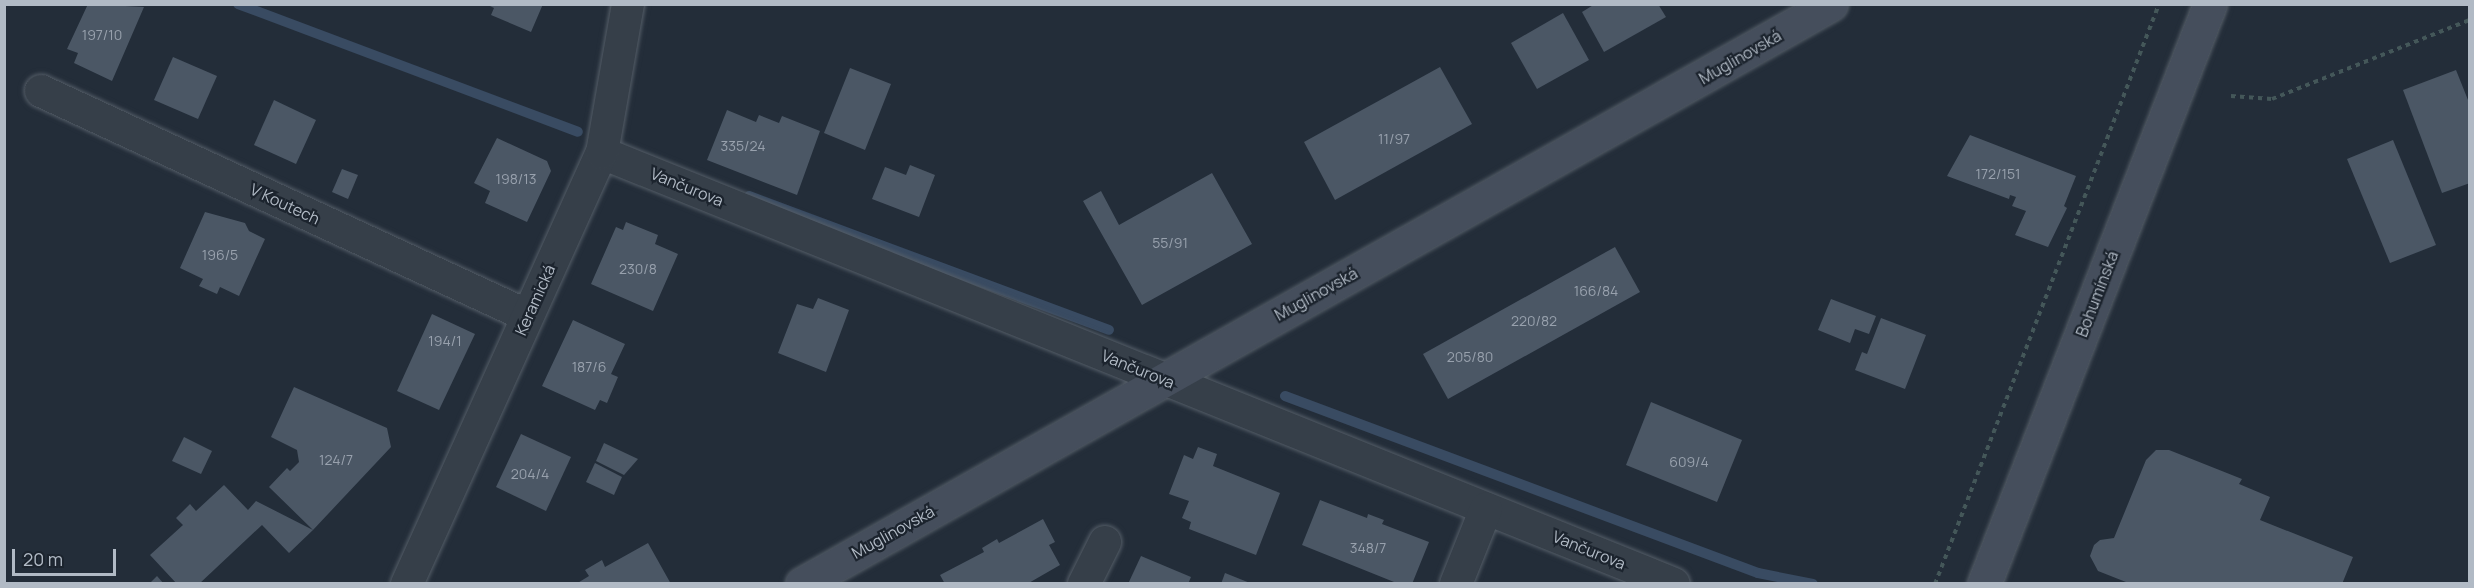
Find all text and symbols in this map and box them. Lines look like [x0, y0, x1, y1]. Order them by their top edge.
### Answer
street label: Muglinovská [1696, 26, 1784, 88]
house number: 197/10 [82, 27, 122, 43]
house number: 11/97 [1378, 131, 1410, 147]
house number: 335/24 [721, 138, 765, 154]
street label: Vančurova [648, 164, 726, 210]
house number: 172/151 [1976, 166, 2020, 182]
house number: 198/13 [496, 171, 536, 187]
street label: V Koutech [247, 180, 323, 228]
house number: 55/91 [1152, 235, 1188, 251]
house number: 196/5 [202, 247, 238, 263]
street label: Bohumínská [2072, 248, 2122, 340]
house number: 230/8 [619, 261, 657, 277]
street label: Keramická [511, 262, 559, 338]
street label: Muglinovská [1271, 263, 1361, 325]
house number: 166/84 [1574, 283, 1618, 299]
house number: 220/82 [1511, 313, 1557, 329]
house number: 194/1 [428, 333, 462, 349]
street label: Vančurova [1099, 346, 1177, 392]
house number: 205/80 [1447, 349, 1493, 365]
house number: 187/6 [572, 359, 606, 375]
house number: 124/7 [319, 452, 353, 468]
house number: 609/4 [1669, 454, 1709, 470]
house number: 204/4 [511, 466, 549, 482]
street label: Muglinovská [848, 501, 938, 563]
street label: Vančurova [1550, 527, 1628, 573]
scale bar [15, 537, 118, 575]
house number: 348/7 [1350, 540, 1386, 556]
text: 20 m [23, 547, 63, 571]

